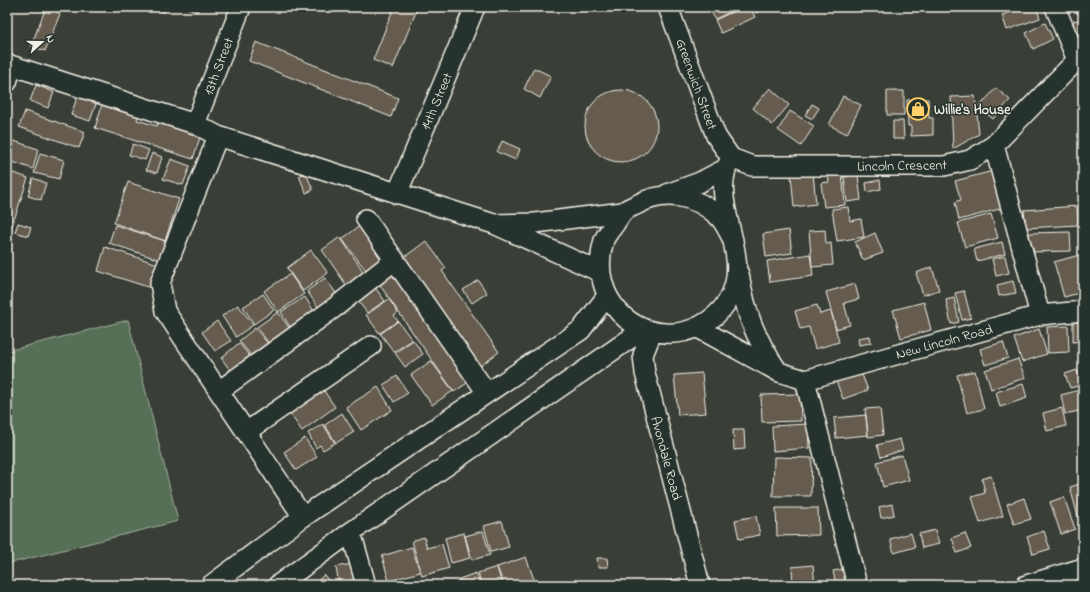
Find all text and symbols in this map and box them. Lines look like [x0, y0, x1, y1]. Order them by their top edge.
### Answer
north arrow [22, 22, 62, 62]
text: N [42, 32, 59, 45]
street label: 13th Street [199, 34, 240, 98]
street label: Greenwich Street [669, 36, 722, 133]
street label: 14th Street [416, 69, 459, 133]
shop icon: Willie's House [905, 96, 931, 122]
place label: Willie's House [934, 100, 1011, 121]
street label: Lincoln Crescent [857, 155, 947, 178]
street label: New Lincoln Road [894, 319, 995, 365]
street label: Avondale Road [644, 414, 687, 503]

